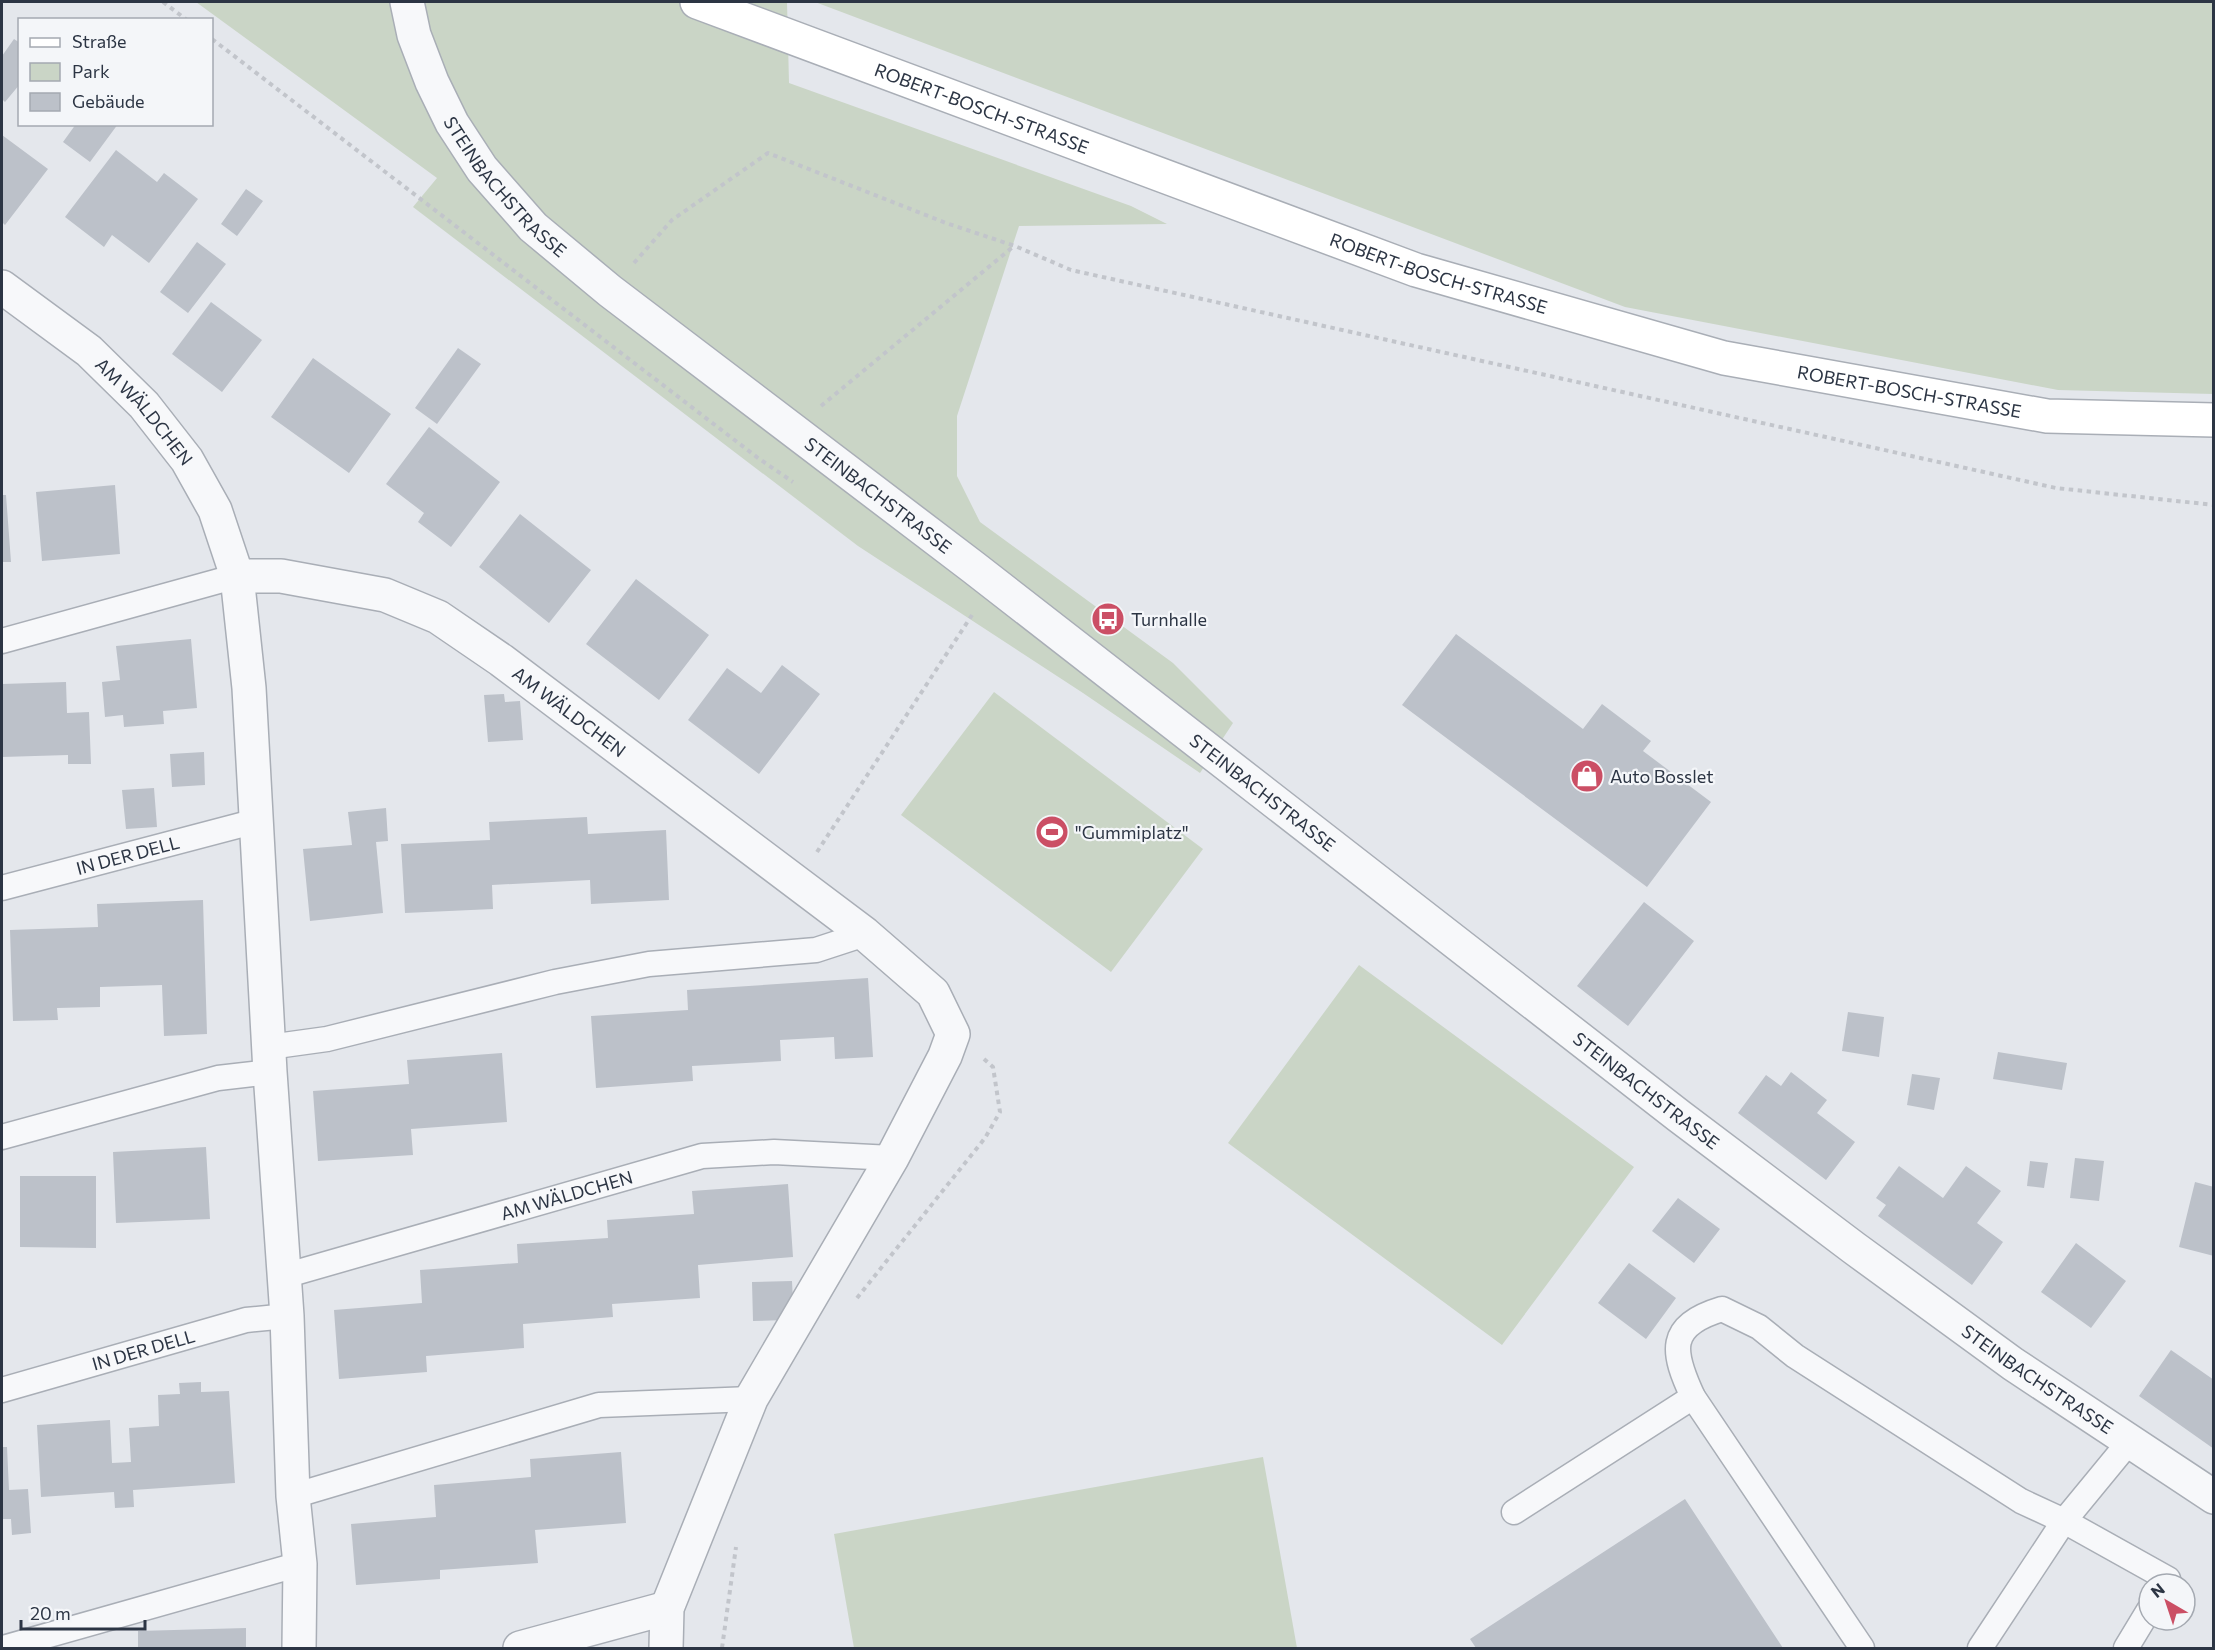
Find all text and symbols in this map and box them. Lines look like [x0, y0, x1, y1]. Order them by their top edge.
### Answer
legend [18, 18, 213, 126]
text: Straße [72, 30, 127, 52]
street label: ROBERT-BOSCH-STRASSE [872, 58, 1092, 158]
text: Park [72, 60, 110, 82]
text: Gebäude [72, 90, 145, 112]
street label: STEINBACHSTRASSE [439, 113, 571, 261]
street label: ROBERT-BOSCH-STRASSE [1327, 228, 1550, 318]
street label: AM WÄLDCHEN [91, 353, 198, 469]
street label: ROBERT-BOSCH-STRASSE [1796, 360, 2023, 422]
street label: STEINBACHSTRASSE [801, 432, 956, 558]
bus stop icon: Turnhalle [1090, 601, 1126, 637]
place label: Turnhalle [1131, 608, 1207, 630]
street label: AM WÄLDCHEN [508, 662, 630, 761]
street label: STEINBACHSTRASSE [1185, 729, 1340, 856]
shop icon: Auto Bosslet [1569, 758, 1605, 794]
place label: Auto Bosslet [1610, 765, 1714, 787]
sports icon: "Gummiplatz" [1034, 814, 1070, 850]
place label: "Gummiplatz" [1075, 821, 1189, 843]
street label: IN DER DELL [74, 831, 182, 879]
street label: STEINBACHSTRASSE [1569, 1027, 1724, 1154]
street label: AM WÄLDCHEN [498, 1165, 635, 1224]
street label: STEINBACHSTRASSE [1958, 1319, 2117, 1438]
street label: IN DER DELL [89, 1324, 197, 1375]
north arrow [2137, 1572, 2197, 1632]
text: N [2147, 1579, 2168, 1601]
scale bar [21, 1593, 146, 1631]
text: 20 m [30, 1602, 71, 1624]

